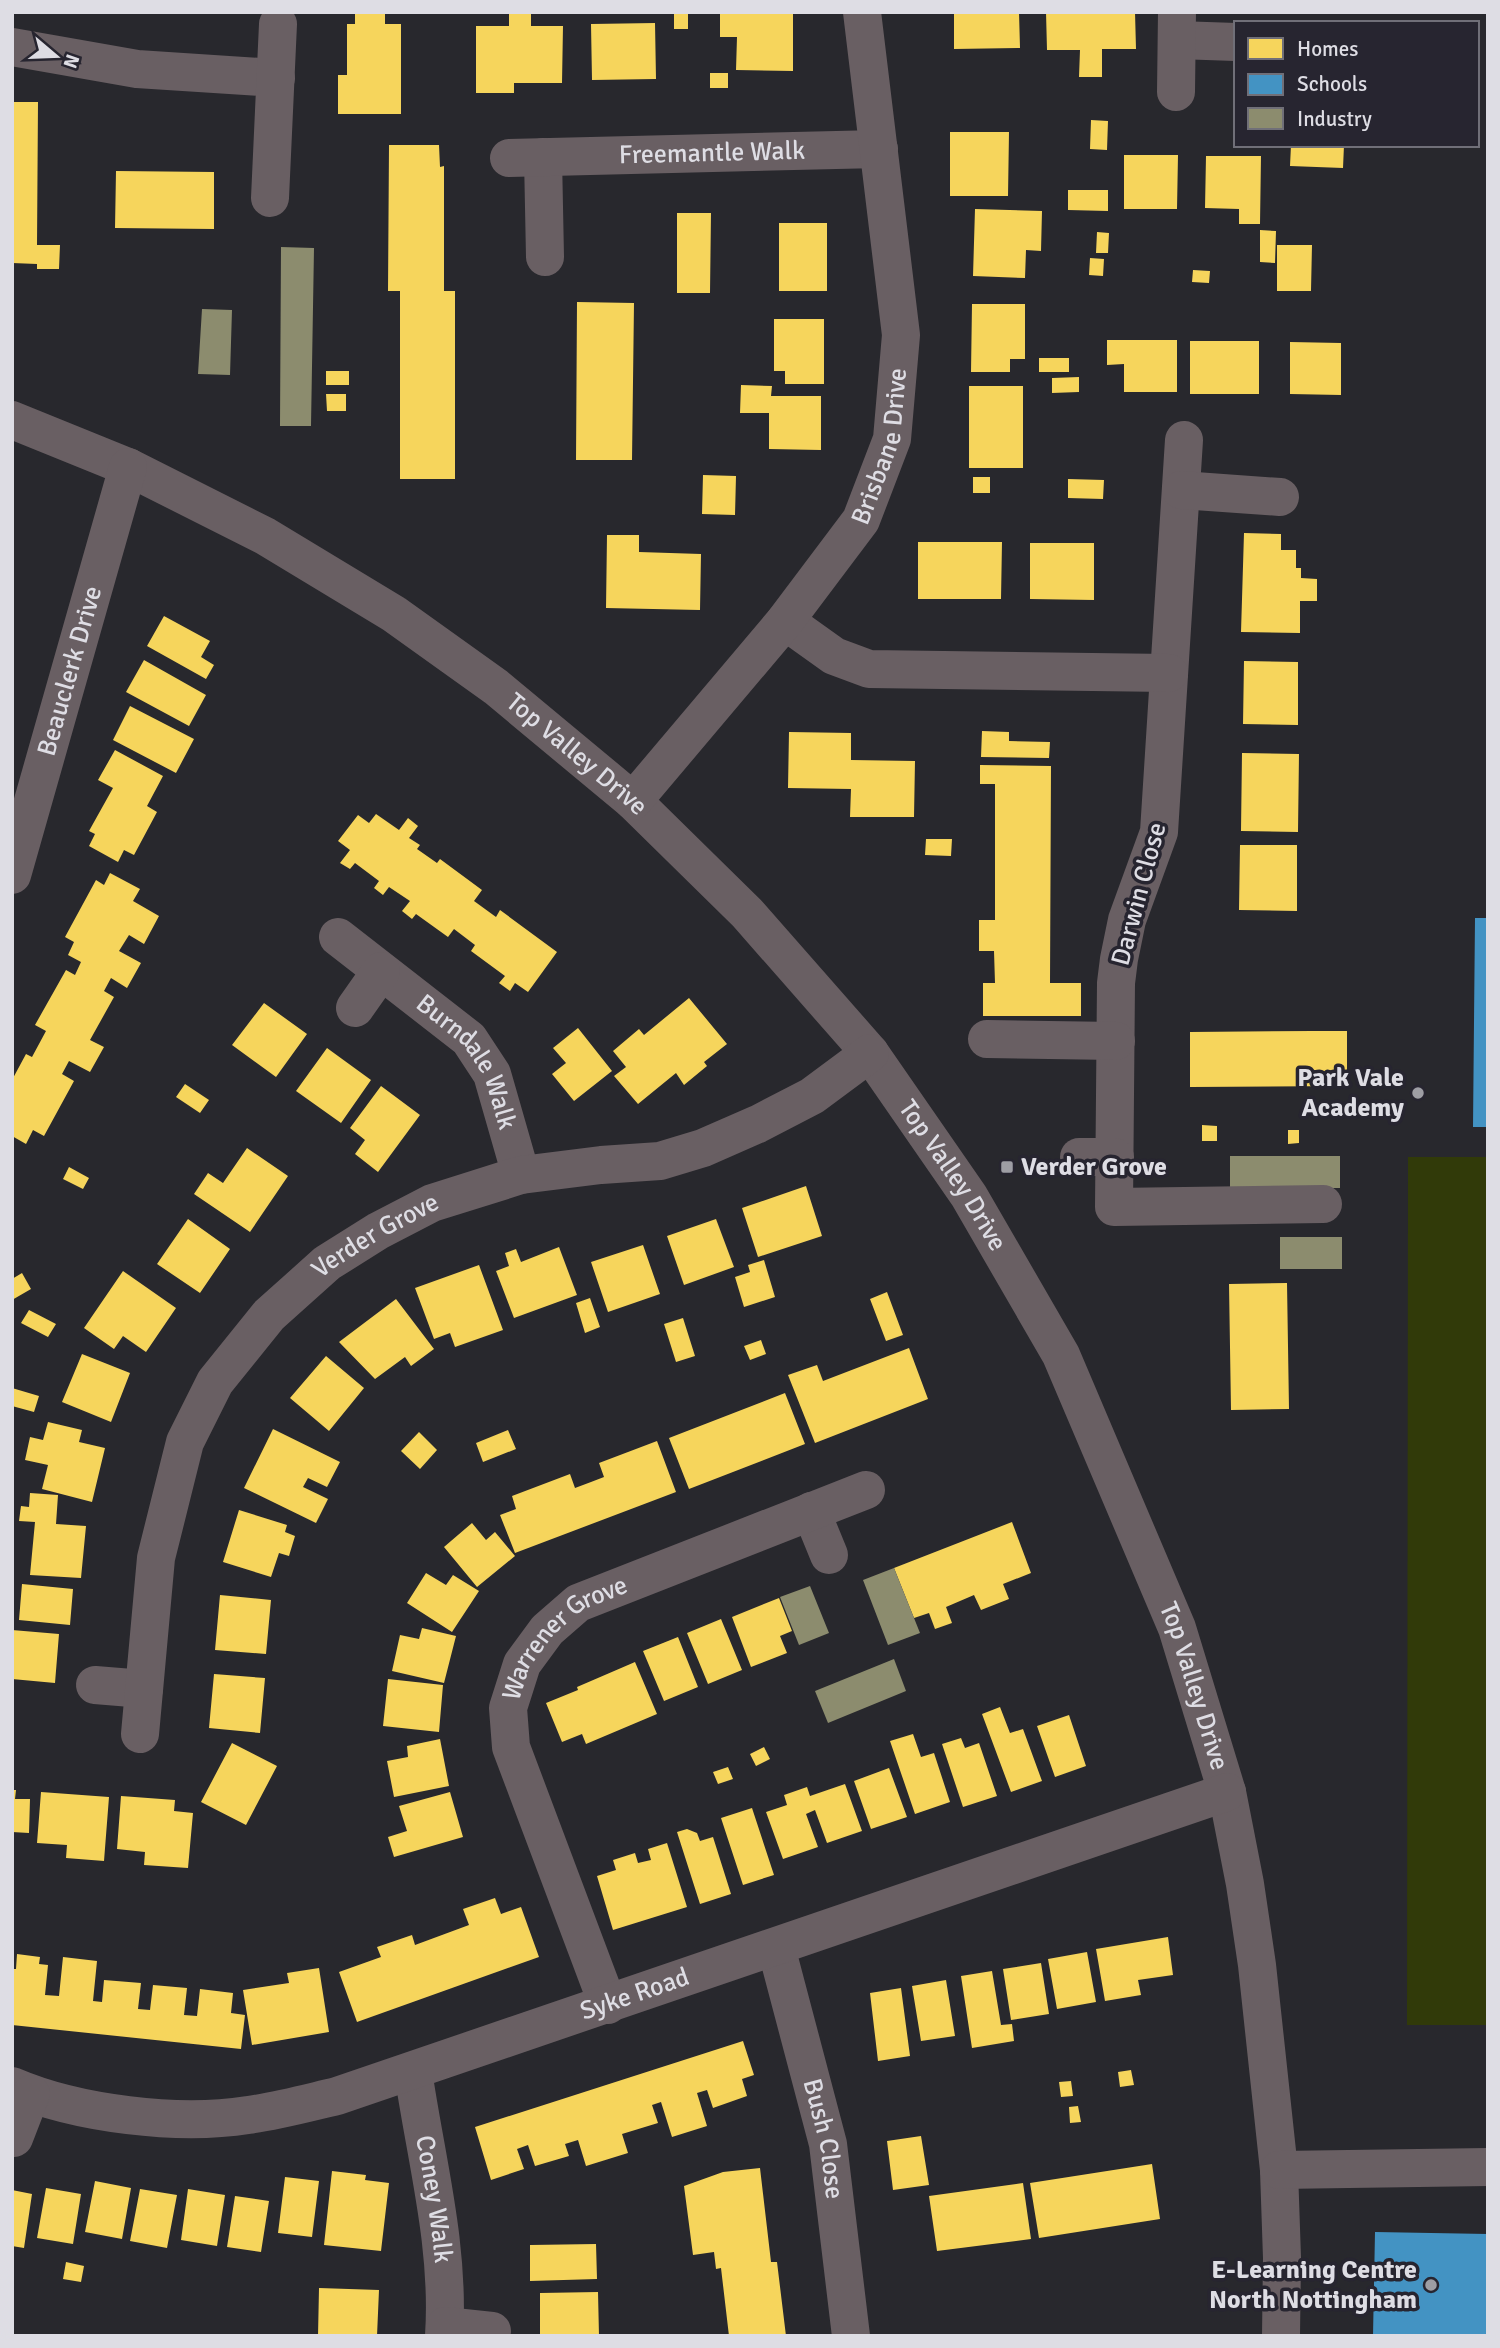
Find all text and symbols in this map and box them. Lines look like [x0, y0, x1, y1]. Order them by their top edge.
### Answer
north arrow [21, 21, 91, 91]
legend [1234, 21, 1479, 147]
text: Homes [1297, 36, 1359, 62]
text: N [58, 51, 85, 71]
text: Schools [1297, 71, 1367, 97]
text: Industry [1297, 106, 1372, 132]
street label: Freemantle Walk [618, 135, 806, 171]
street label: Brisbane Drive [845, 367, 914, 529]
street label: Beauclerk Drive [31, 582, 109, 760]
street label: Top Valley Drive [500, 686, 654, 822]
street label: Darwin Close [1105, 819, 1173, 969]
street label: Burndale Walk [409, 988, 523, 1133]
place label: Park Vale Academy [1297, 1062, 1404, 1124]
marker: Park Vale Academy [1410, 1085, 1426, 1101]
street label: Top Valley Drive [891, 1094, 1013, 1257]
place label: Verder Grove [1021, 1151, 1167, 1183]
marker: Verder Grove [999, 1159, 1015, 1175]
street label: Verder Grove [305, 1186, 444, 1285]
street label: Warrener Grove [496, 1569, 632, 1704]
street label: Top Valley Drive [1152, 1597, 1235, 1774]
street label: Syke Road [576, 1961, 693, 2028]
street label: Bush Close [795, 2075, 850, 2201]
street label: Coney Walk [408, 2133, 459, 2265]
place label: E-Learning Centre North Nottingham [1209, 2254, 1417, 2316]
marker: E-Learning Centre North Nottingham [1423, 2277, 1439, 2293]

